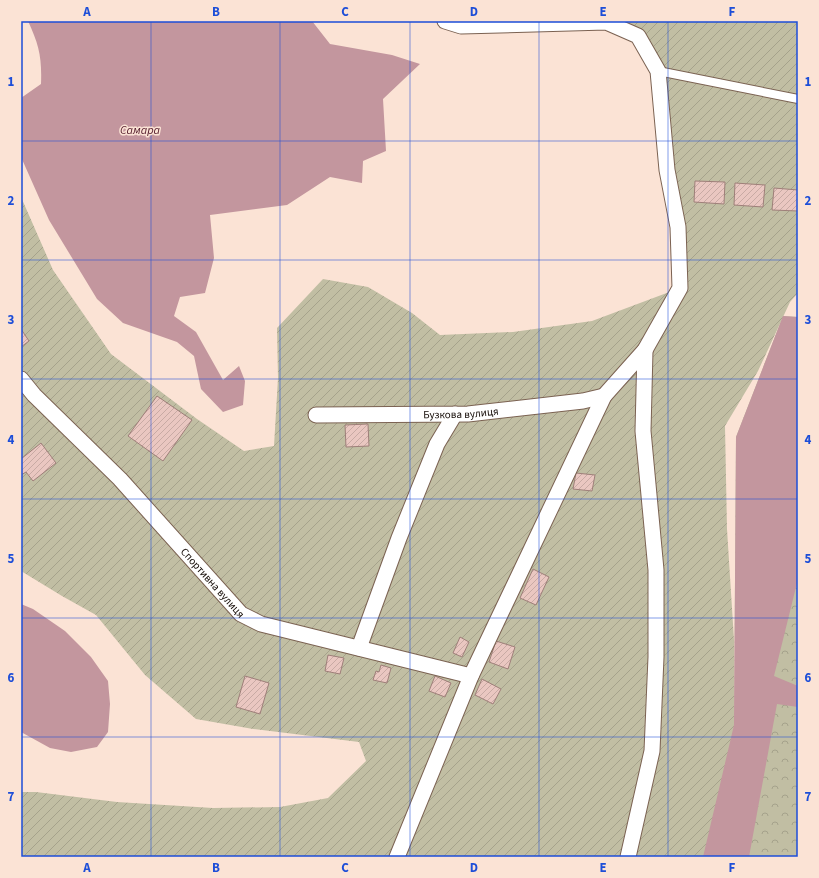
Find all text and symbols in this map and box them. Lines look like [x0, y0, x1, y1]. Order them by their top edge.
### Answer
text: A [82, 3, 91, 21]
text: B [212, 3, 220, 21]
text: C [341, 3, 349, 21]
text: D [470, 3, 478, 21]
text: E [599, 3, 607, 21]
text: F [729, 3, 736, 21]
text: 1 [8, 73, 15, 91]
text: 1 [805, 73, 812, 91]
water label: Самара [120, 122, 161, 139]
text: 2 [8, 192, 15, 210]
text: 2 [805, 192, 812, 210]
text: 3 [8, 311, 15, 329]
text: 3 [805, 311, 812, 329]
street label: Бузкова вулиця [423, 403, 499, 422]
text: 4 [8, 431, 15, 449]
text: 4 [805, 431, 812, 449]
street label: Спортивна вулиця [177, 544, 248, 621]
text: 5 [8, 550, 15, 568]
text: 5 [805, 550, 812, 568]
text: 6 [8, 669, 15, 687]
text: 6 [805, 669, 812, 687]
text: 7 [8, 788, 15, 806]
text: 7 [805, 788, 812, 806]
text: A [82, 859, 91, 877]
text: B [212, 859, 220, 877]
text: C [341, 859, 349, 877]
text: D [470, 859, 478, 877]
text: E [599, 859, 607, 877]
text: F [729, 859, 736, 877]

